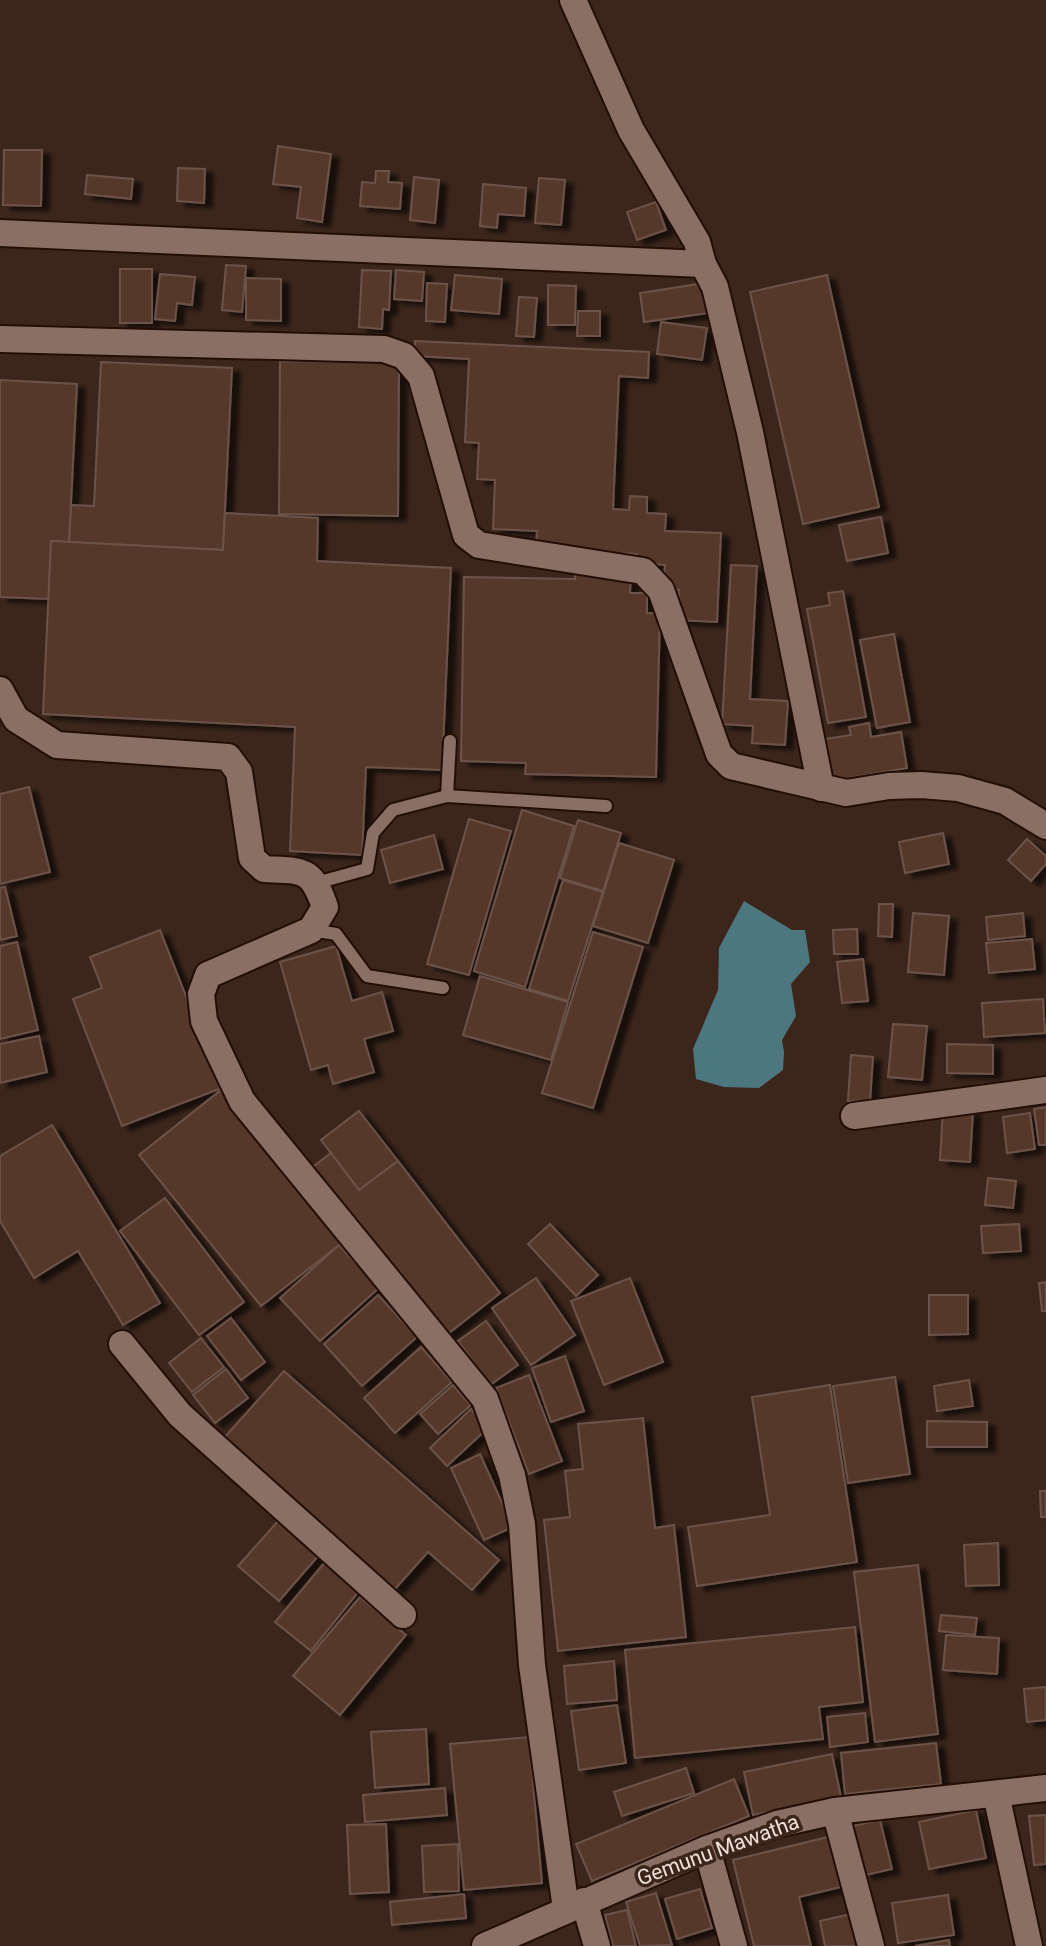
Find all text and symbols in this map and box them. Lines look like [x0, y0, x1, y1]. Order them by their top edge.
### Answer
street label: Gemunu Mawatha [634, 1810, 802, 1890]

